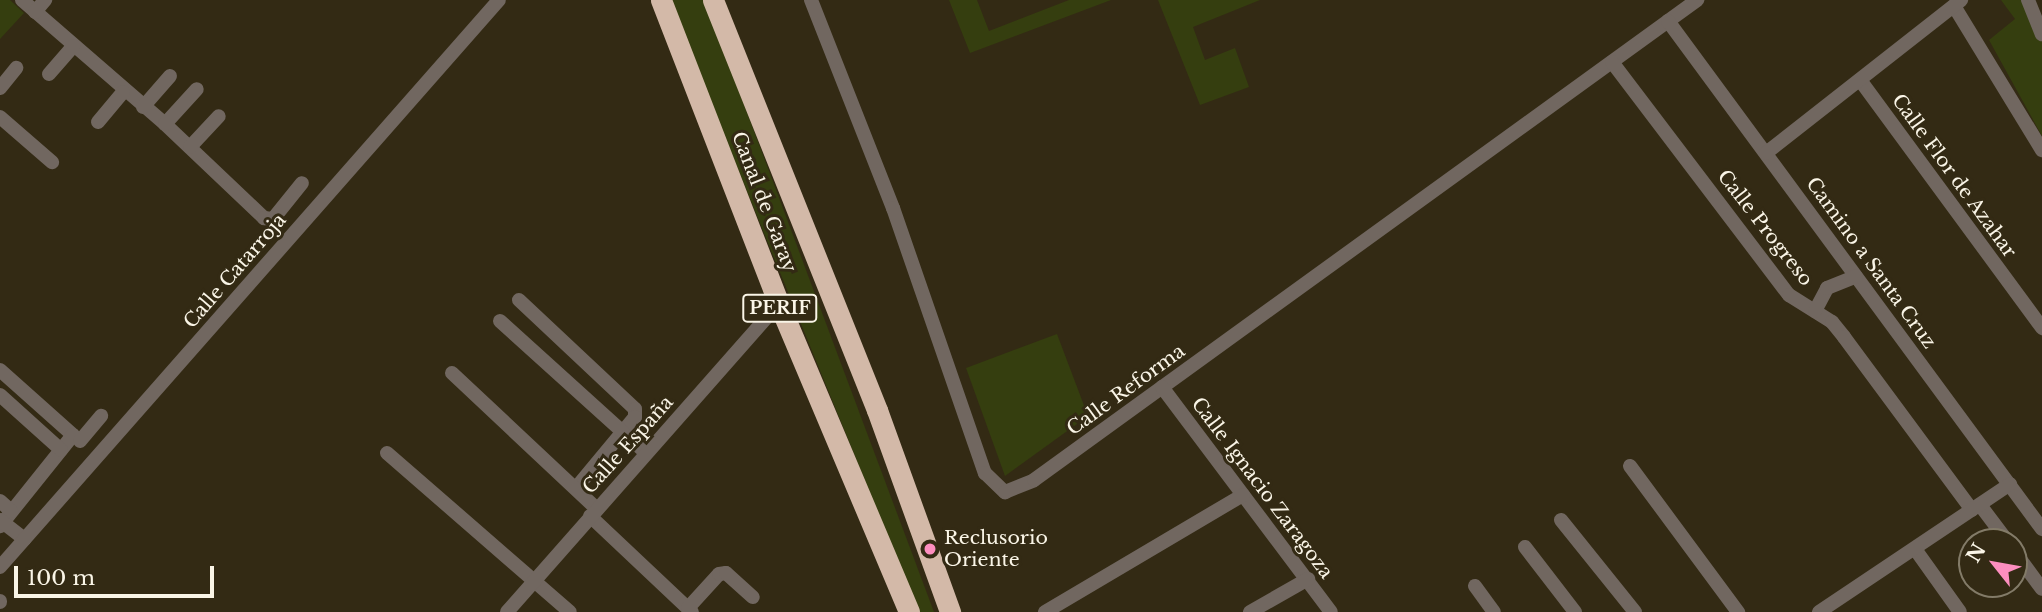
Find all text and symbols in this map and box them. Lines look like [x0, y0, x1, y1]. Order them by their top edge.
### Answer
street label: Calle Flor de Azahar [1887, 89, 2021, 263]
street label: Canal de Garay [727, 129, 801, 275]
street label: Calle Progreso [1713, 165, 1817, 291]
street label: Camino a Santa Cruz [1801, 173, 1941, 353]
street label: Calle Catarroja [179, 209, 291, 333]
road number: PERIF [742, 294, 818, 322]
street label: Calle Reforma [1063, 340, 1189, 440]
street label: Calle España [578, 391, 678, 499]
street label: Calle Ignacio Zaragoza [1186, 393, 1338, 583]
place label: Reclusorio Oriente [944, 527, 1048, 571]
north arrow [1958, 528, 2028, 598]
text: N [1962, 539, 1991, 567]
marker: Reclusorio Oriente [922, 541, 938, 557]
scale bar [18, 552, 217, 596]
text: 100 m [27, 565, 95, 591]

